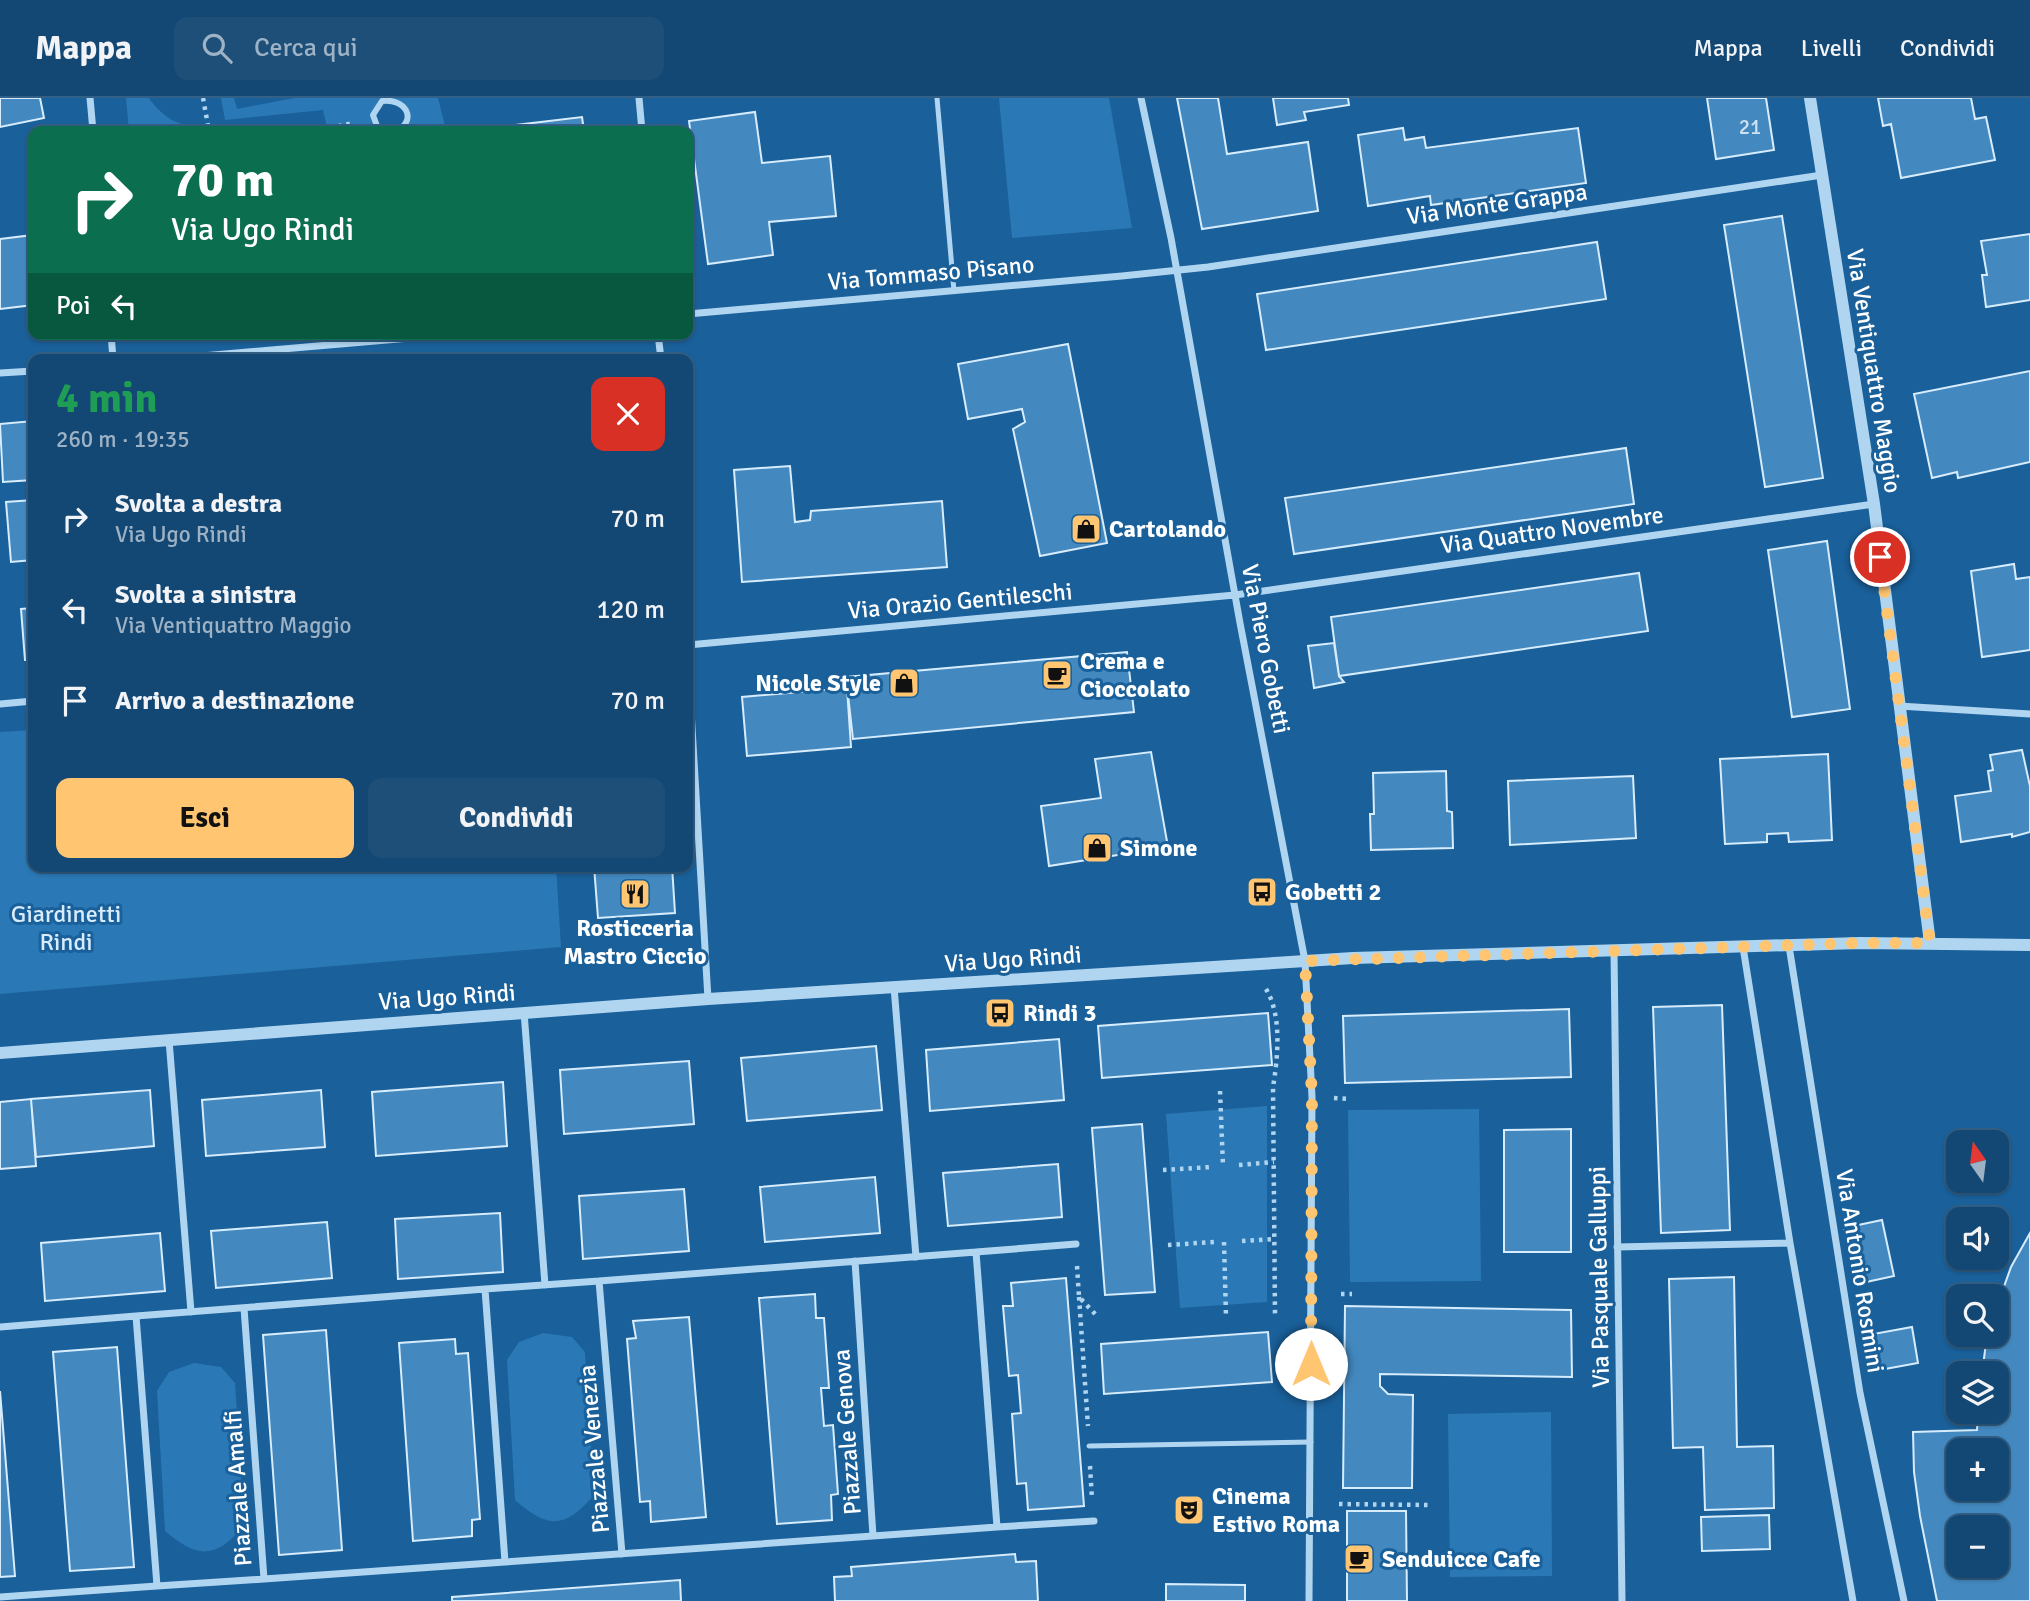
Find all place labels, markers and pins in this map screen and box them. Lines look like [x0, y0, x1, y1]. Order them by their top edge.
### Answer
shop icon: Cartolando [1069, 512, 1103, 546]
place label: Cartolando [1109, 514, 1226, 544]
pin [1850, 527, 1910, 587]
place label: Crema e Cioccolato [1080, 646, 1190, 704]
cafe icon: Crema e Cioccolato [1040, 658, 1074, 692]
shop icon: Nicole Style [887, 666, 921, 700]
place label: Nicole Style [755, 668, 881, 698]
shop icon: Simone [1080, 831, 1114, 865]
place label: Simone [1120, 833, 1198, 863]
bus stop icon: Gobetti 2 [1245, 875, 1279, 909]
restaurant icon: Rosticceria Mastro Ciccio [618, 877, 652, 911]
place label: Gobetti 2 [1285, 877, 1381, 907]
place label: Rosticceria Mastro Ciccio [563, 913, 707, 971]
bus stop icon: Rindi 3 [983, 996, 1017, 1030]
place label: Rindi 3 [1023, 998, 1096, 1028]
place label: Cinema Estivo Roma [1212, 1481, 1340, 1539]
theatre icon: Cinema Estivo Roma [1172, 1493, 1206, 1527]
cafe icon: Senduicce Cafe [1342, 1542, 1376, 1576]
place label: Senduicce Cafe [1382, 1544, 1541, 1574]

